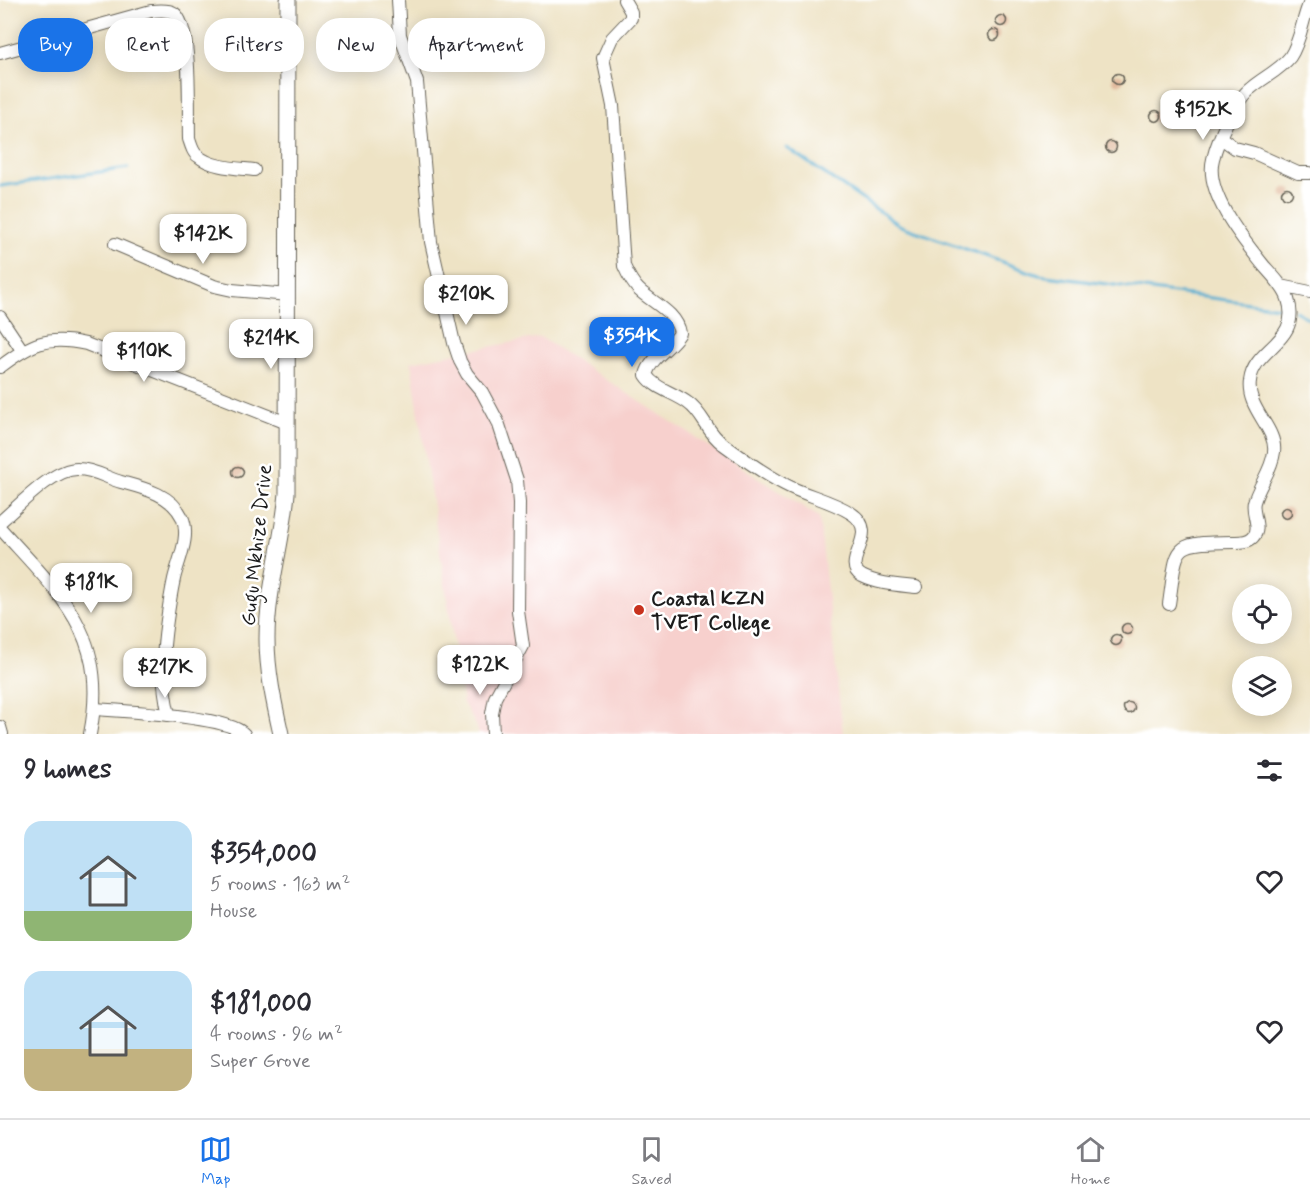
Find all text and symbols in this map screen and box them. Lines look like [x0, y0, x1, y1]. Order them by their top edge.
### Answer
chip: Buy [18, 18, 93, 72]
chip: Rent [105, 18, 192, 72]
chip: Filters [204, 18, 304, 72]
chip: New [316, 18, 396, 72]
chip: Apartment [408, 18, 545, 72]
pin: $152K [1161, 90, 1245, 141]
text: $152K [1174, 96, 1232, 123]
pin: $142K [161, 214, 245, 265]
text: $142K [174, 220, 232, 247]
pin: $210K [424, 275, 508, 326]
text: $210K [438, 281, 494, 308]
pin: $354K [590, 317, 674, 368]
pin: $214K [229, 319, 313, 370]
text: $354K [603, 323, 661, 350]
text: $214K [243, 325, 299, 352]
pin: $110K [102, 332, 186, 383]
text: $110K [116, 338, 172, 365]
street label: Gugu Mkhize Drive [235, 463, 281, 628]
pin: $181K [49, 563, 133, 614]
text: $181K [64, 569, 118, 596]
map controls [1232, 584, 1292, 716]
button: locate [1232, 584, 1292, 644]
place label: Coastal KZN TVET College [651, 585, 771, 637]
marker: Coastal KZN TVET College [632, 603, 646, 617]
pin: $122K [438, 645, 522, 696]
pin: $217K [123, 648, 207, 699]
text: $122K [451, 651, 509, 678]
text: $217K [137, 654, 193, 681]
button: layers [1232, 656, 1292, 716]
text: 9 homes [24, 753, 112, 787]
icon: filters [1253, 754, 1286, 787]
text: $354,000 [210, 837, 317, 871]
icon: home [72, 845, 144, 917]
icon: heart [1253, 865, 1286, 898]
text: 5 rooms · 163 m² [210, 871, 350, 898]
text: House [210, 898, 257, 925]
text: $181,000 [210, 987, 312, 1021]
icon: home [72, 995, 144, 1067]
icon: heart [1253, 1015, 1286, 1048]
text: 4 rooms · 96 m² [210, 1021, 343, 1048]
text: Super Grove [210, 1048, 310, 1075]
tab: Map [199, 1133, 232, 1190]
tab: Saved [631, 1133, 672, 1190]
tab: Home [1071, 1133, 1111, 1190]

